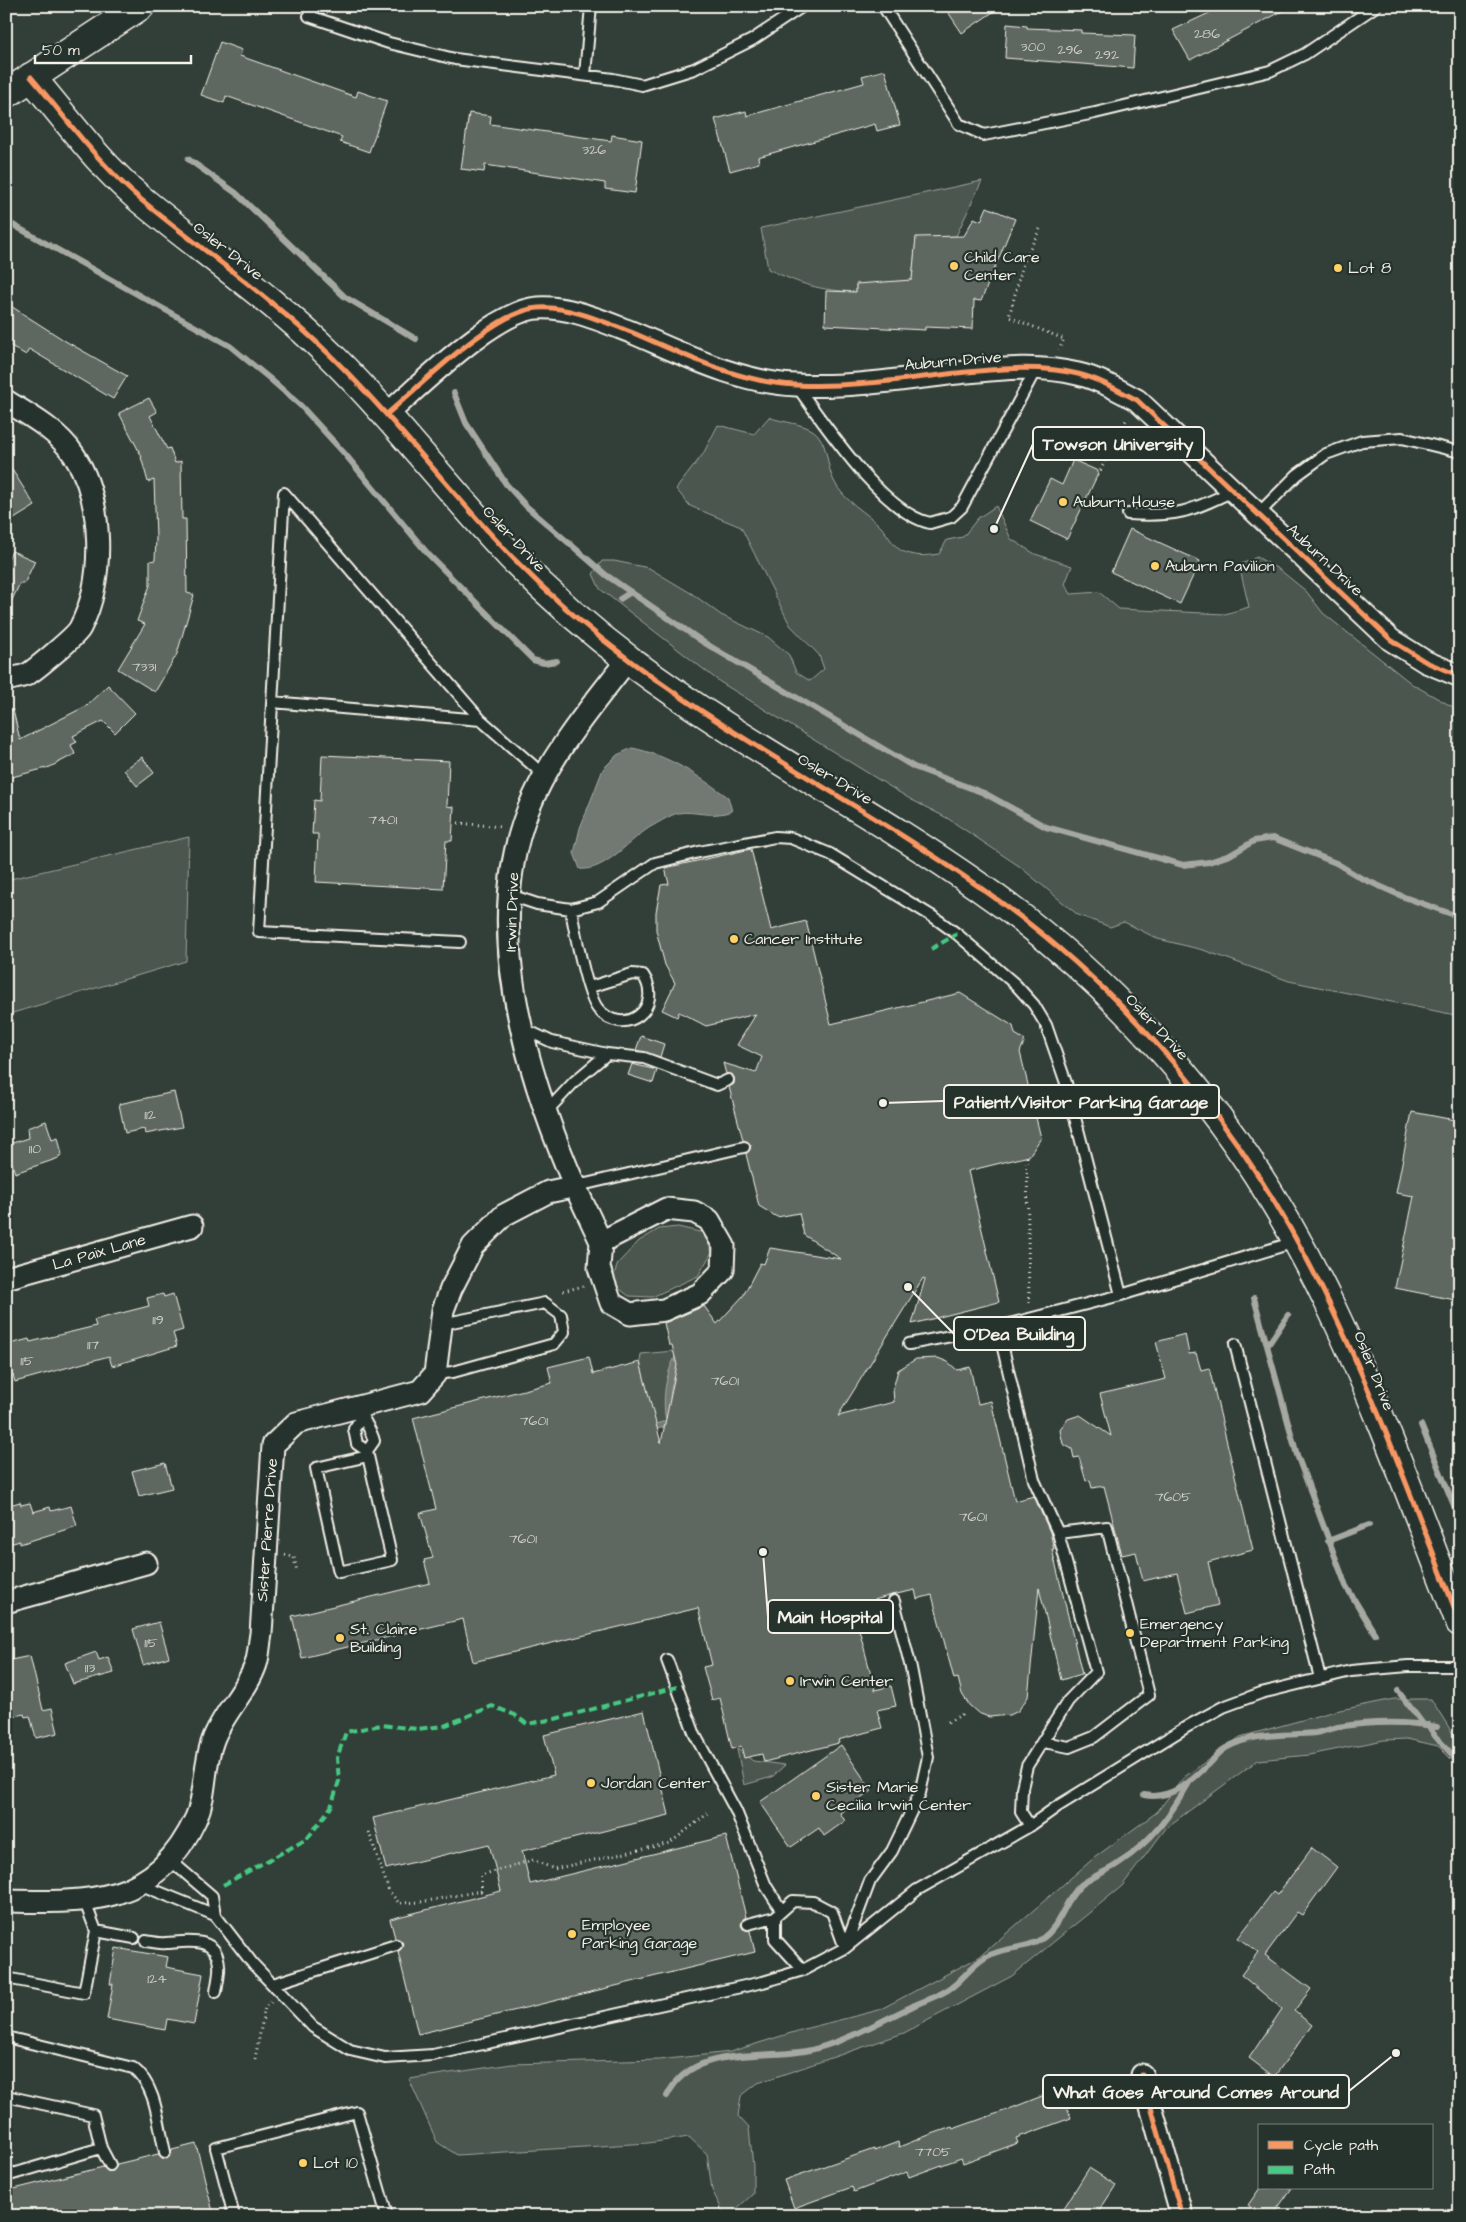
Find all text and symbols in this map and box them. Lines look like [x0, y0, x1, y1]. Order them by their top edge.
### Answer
house number: 286 [1194, 24, 1220, 44]
scale bar [35, 32, 191, 64]
house number: 300 [1021, 37, 1046, 57]
text: 50 m [42, 40, 80, 61]
house number: 296 [1058, 40, 1083, 60]
house number: 292 [1095, 45, 1119, 65]
house number: 326 [582, 140, 606, 160]
street label: Osler Drive [188, 217, 268, 286]
place label: Child Care Center [964, 246, 1040, 286]
place label: Lot 8 [1348, 257, 1391, 279]
marker: Child Care Center [948, 260, 960, 272]
marker: Lot 8 [1332, 262, 1344, 274]
street label: Auburn Drive [904, 346, 1003, 376]
callout: Towson University [1033, 427, 1204, 460]
text: Towson University [1041, 432, 1194, 458]
place label: Auburn House [1073, 491, 1176, 513]
marker: Auburn House [1057, 496, 1069, 508]
street label: Osler Drive [477, 501, 551, 577]
street label: Auburn Drive [1282, 519, 1368, 601]
place label: Auburn Pavilion [1165, 555, 1275, 577]
marker: Auburn Pavilion [1149, 560, 1161, 572]
house number: 7331 [132, 657, 157, 677]
street label: Osler Drive [793, 748, 877, 810]
house number: 7401 [369, 810, 398, 830]
street label: Irwin Drive [500, 871, 524, 952]
place label: Cancer Institute [744, 928, 863, 950]
marker: Cancer Institute [728, 933, 740, 945]
street label: Osler Drive [1120, 989, 1194, 1065]
callout: Patient/Visitor Parking Garage [944, 1085, 1219, 1118]
text: Patient/Visitor Parking Garage [954, 1090, 1209, 1116]
house number: 112 [144, 1105, 156, 1125]
house number: 110 [29, 1139, 41, 1159]
street label: La Paix Lane [50, 1228, 149, 1276]
house number: 119 [152, 1310, 164, 1330]
callout: O'Dea Building [954, 1317, 1085, 1350]
text: O'Dea Building [964, 1322, 1075, 1348]
street label: Osler Drive [1348, 1328, 1400, 1414]
house number: 117 [87, 1335, 99, 1355]
house number: 115 [20, 1351, 34, 1371]
house number: 7601 [711, 1371, 739, 1391]
house number: 7601 [520, 1411, 548, 1431]
street label: Sister Pierre Drive [251, 1457, 283, 1602]
house number: 7605 [1155, 1487, 1191, 1507]
house number: 7601 [959, 1507, 987, 1527]
house number: 7601 [509, 1529, 537, 1549]
callout: Main Hospital [768, 1600, 893, 1633]
text: Main Hospital [777, 1605, 883, 1630]
place label: Emergency Department Parking [1140, 1613, 1289, 1654]
place label: St. Claire Building [350, 1618, 418, 1659]
marker: Emergency Department Parking [1124, 1627, 1136, 1639]
marker: St. Claire Building [334, 1632, 346, 1644]
house number: 115 [144, 1633, 158, 1653]
house number: 113 [85, 1658, 95, 1678]
place label: Irwin Center [800, 1670, 893, 1692]
marker: Irwin Center [784, 1675, 796, 1687]
place label: Jordan Center [601, 1772, 710, 1794]
place label: Sister Marie Cecilia Irwin Center [826, 1776, 971, 1816]
marker: Jordan Center [585, 1777, 597, 1789]
marker: Sister Marie Cecilia Irwin Center [810, 1790, 822, 1802]
place label: Employee Parking Garage [582, 1914, 698, 1955]
marker: Employee Parking Garage [566, 1928, 578, 1940]
house number: 124 [147, 1969, 167, 1989]
callout: What Goes Around Comes Around [1043, 2075, 1349, 2108]
text: What Goes Around Comes Around [1052, 2080, 1340, 2105]
legend [1258, 2124, 1434, 2190]
text: Cycle path [1304, 2135, 1379, 2157]
house number: 7705 [915, 2142, 951, 2162]
place label: Lot 10 [313, 2152, 358, 2174]
marker: Lot 10 [297, 2157, 309, 2169]
text: Path [1304, 2159, 1335, 2180]

